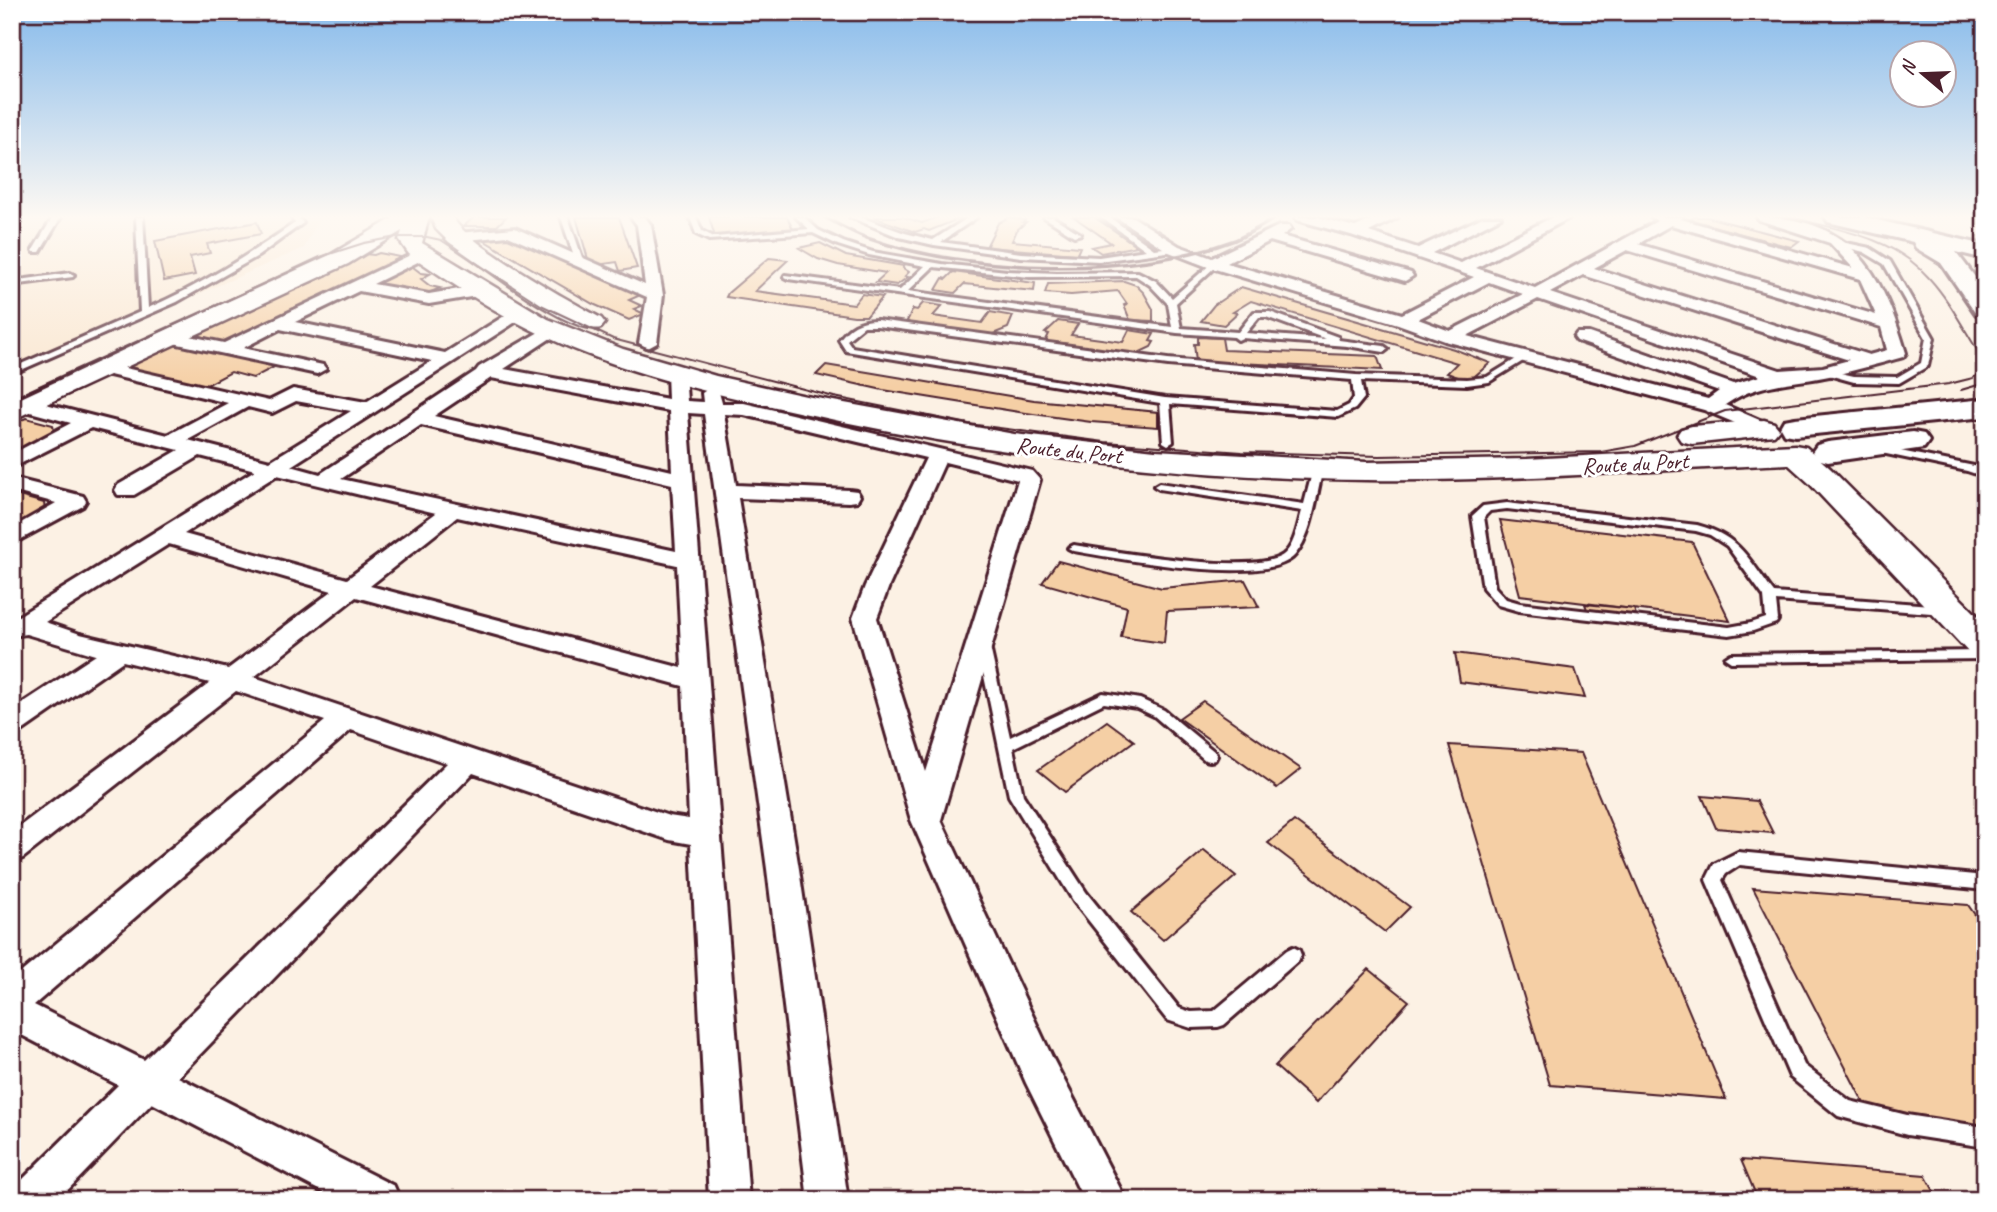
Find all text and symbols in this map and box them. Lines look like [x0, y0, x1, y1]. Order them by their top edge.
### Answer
north arrow [1888, 38, 1958, 108]
text: N [1895, 56, 1922, 78]
street label: Route du Port [1014, 431, 1126, 471]
street label: Route du Port [1581, 446, 1691, 481]

